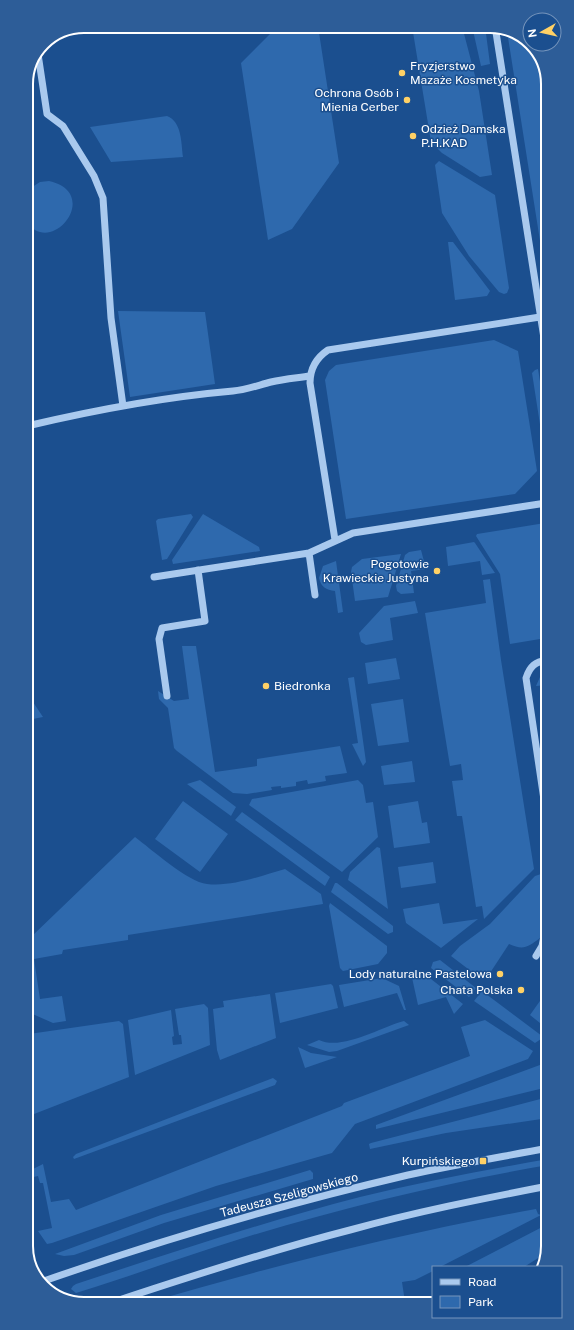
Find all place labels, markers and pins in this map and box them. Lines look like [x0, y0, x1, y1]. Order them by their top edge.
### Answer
place label: Fryzjerstwo Mazaże Kosmetyka [410, 59, 517, 87]
marker: Fryzjerstwo Mazaże Kosmetyka [397, 68, 407, 78]
place label: Ochrona Osób i Mienia Cerber [315, 86, 399, 114]
marker: Ochrona Osób i Mienia Cerber [402, 95, 412, 105]
place label: Odzież Damska P.H.KAD [421, 122, 506, 150]
marker: Odzież Damska P.H.KAD [408, 131, 418, 141]
place label: Pogotowie Krawieckie Justyna [323, 557, 429, 585]
marker: Pogotowie Krawieckie Justyna [432, 566, 442, 576]
place label: Biedronka [274, 679, 331, 693]
marker: Biedronka [261, 681, 271, 691]
place label: Lody naturalne Pastelowa [349, 967, 492, 981]
marker: Lody naturalne Pastelowa [495, 969, 505, 979]
place label: Chata Polska [440, 983, 513, 997]
marker: Chata Polska [516, 985, 526, 995]
place label: Kurpińskiego [402, 1154, 475, 1168]
marker: Kurpińskiego [478, 1156, 488, 1166]

